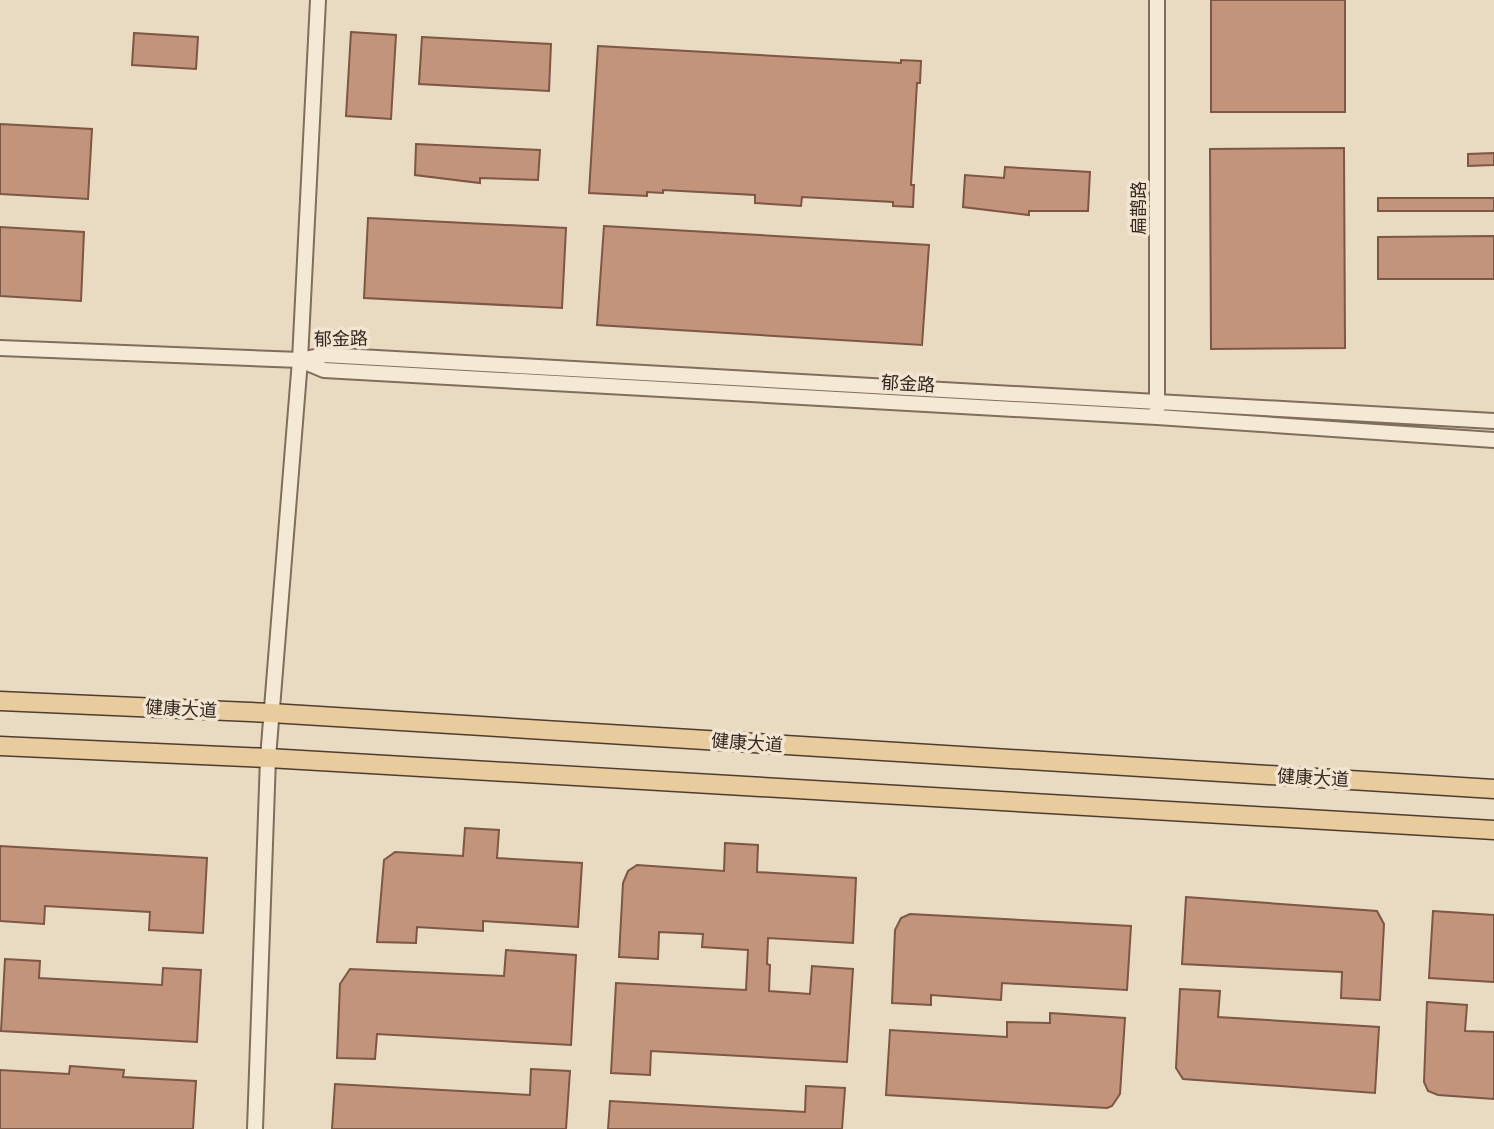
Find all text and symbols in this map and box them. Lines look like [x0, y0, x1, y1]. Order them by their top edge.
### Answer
street label: 扁鹊路 [1129, 181, 1149, 235]
street label: 郁金路 [314, 329, 368, 349]
street label: 郁金路 [881, 373, 935, 395]
street label: 健康大道 [145, 697, 217, 721]
street label: 健康大道 [710, 731, 784, 755]
street label: 健康大道 [1277, 766, 1349, 790]

